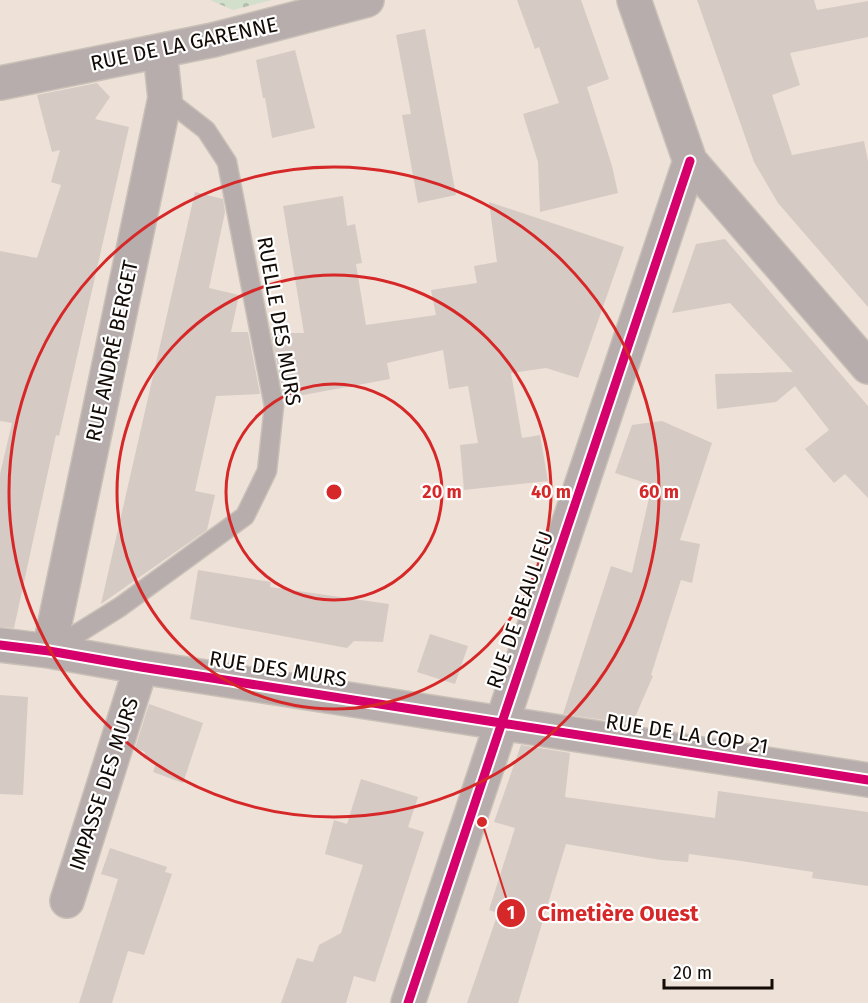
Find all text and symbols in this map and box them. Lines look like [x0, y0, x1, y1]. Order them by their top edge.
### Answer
street label: RUE DE LA GARENNE [88, 11, 280, 77]
street label: RUELLE DES MURS [251, 234, 307, 408]
street label: RUE ANDRÉ BERGET [80, 258, 144, 444]
text: 20 m [422, 481, 462, 503]
text: 40 m [531, 481, 571, 503]
text: 60 m [639, 481, 679, 503]
centre of rings [324, 482, 344, 502]
street label: RUE DE BEAULIEU [481, 528, 559, 692]
street label: RUE DES MURS [207, 645, 349, 693]
street label: IMPASSE DES MURS [64, 694, 144, 874]
street label: RUE DE LA COP 21 [604, 708, 770, 760]
callout: Cimetière Ouest [496, 893, 711, 933]
text: Cimetière Ouest [538, 900, 699, 927]
text: 1 [507, 902, 515, 924]
scale bar [664, 952, 772, 990]
text: 20 m [673, 962, 712, 984]

